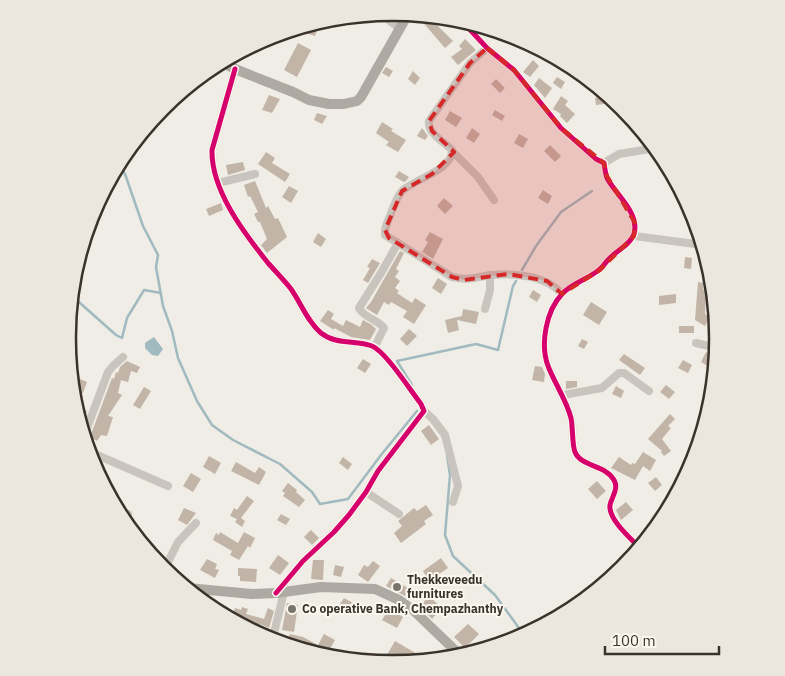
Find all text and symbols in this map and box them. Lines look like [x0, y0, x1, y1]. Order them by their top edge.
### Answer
place label: Thekkeveedu furnitures [407, 572, 482, 601]
marker: Thekkeveedu furnitures [391, 581, 403, 593]
place label: Co operative Bank, Chempazhanthy [302, 601, 504, 616]
marker: Co operative Bank, Chempazhanthy [286, 603, 298, 615]
scale bar [605, 624, 719, 656]
text: 100 m [612, 631, 656, 650]

